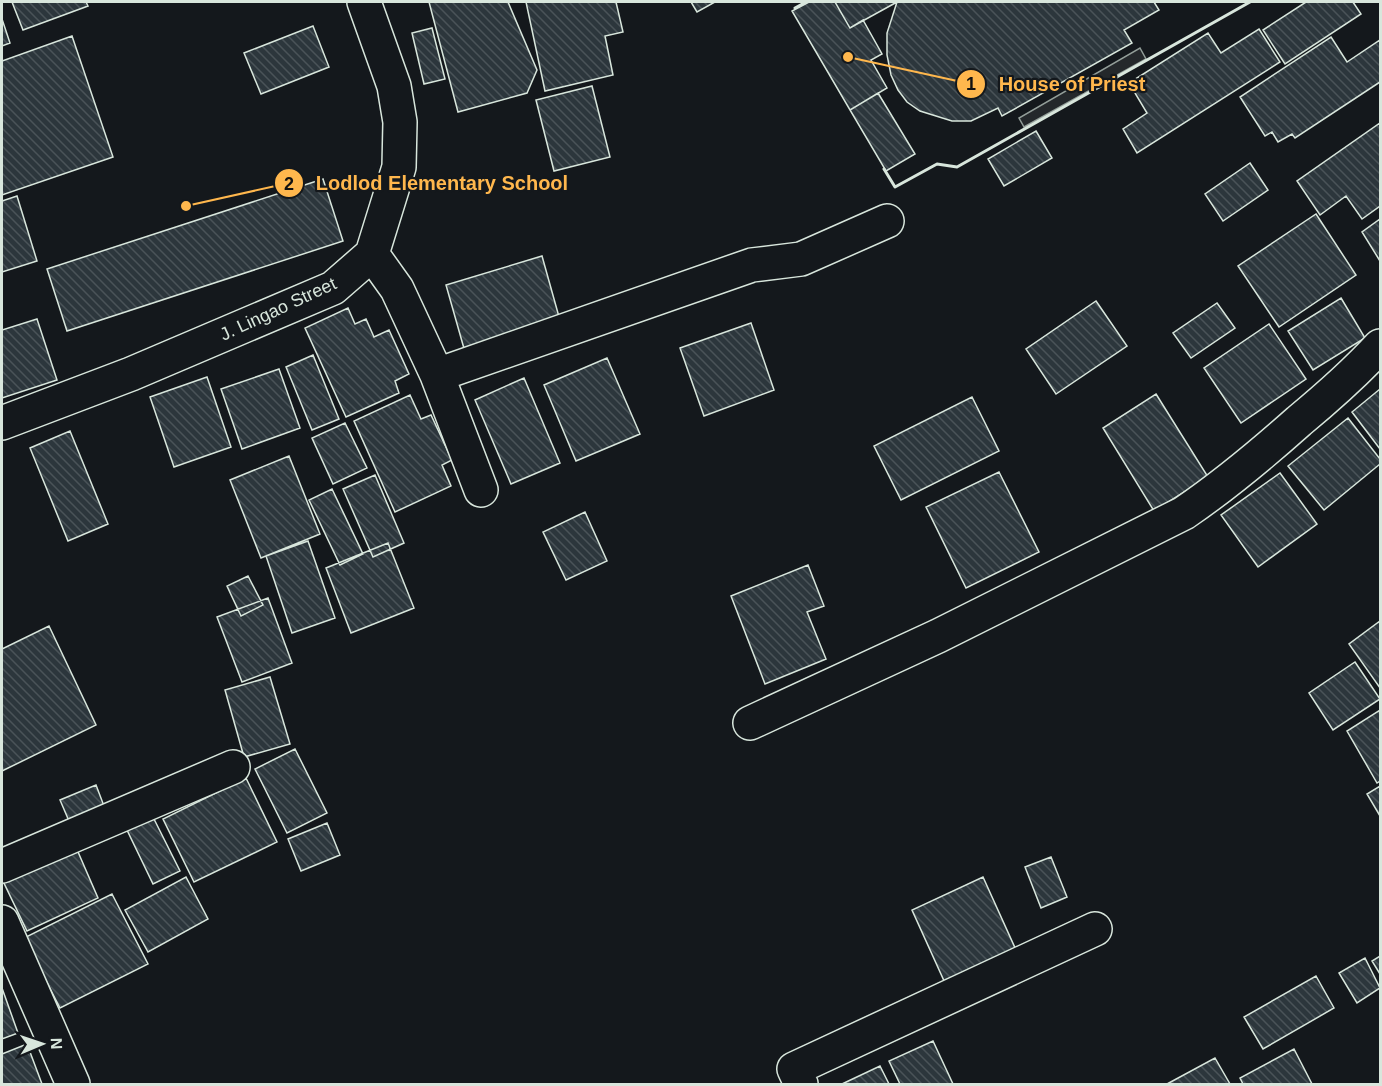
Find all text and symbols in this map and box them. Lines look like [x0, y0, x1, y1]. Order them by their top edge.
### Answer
callout: House of Priest [956, 65, 1157, 103]
text: House of Priest [999, 73, 1146, 95]
text: 1 [966, 74, 976, 94]
callout: Lodlod Elementary School [274, 164, 580, 202]
text: Lodlod Elementary School [316, 172, 568, 194]
text: 2 [284, 174, 294, 194]
street label: J. Lingao Street [217, 273, 339, 345]
north arrow [12, 1014, 72, 1074]
text: N [48, 1037, 65, 1050]

